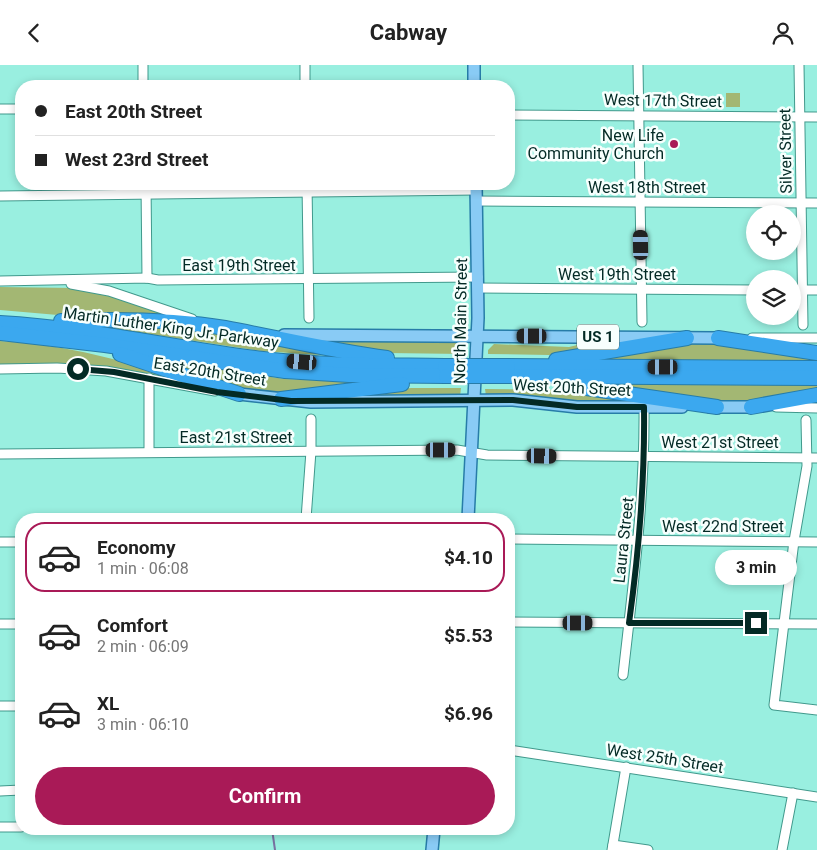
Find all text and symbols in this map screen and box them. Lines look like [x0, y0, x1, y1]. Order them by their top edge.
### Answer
icon: back [20, 19, 48, 47]
icon: person [769, 19, 797, 47]
text: Cabway [370, 20, 447, 45]
street label: West 17th Street [604, 90, 722, 111]
text: East 20th Street [65, 100, 202, 123]
street label: Silver Street [775, 108, 796, 194]
place label: New Life Community Church [528, 126, 664, 163]
marker: New Life Community Church [668, 138, 680, 150]
text: West 23rd Street [65, 148, 208, 171]
street label: West 18th Street [588, 178, 706, 197]
map controls [746, 205, 801, 325]
button: locate [746, 205, 801, 260]
car [633, 230, 648, 260]
street label: East 19th Street [182, 256, 296, 275]
street label: North Main Street [450, 258, 471, 384]
street label: West 19th Street [558, 265, 676, 284]
button: layers [746, 270, 801, 325]
street label: Martin Luther King Jr. Parkway [62, 303, 280, 352]
road number: US 1 [577, 325, 619, 349]
car [517, 329, 547, 344]
street label: East 20th Street [152, 353, 267, 390]
car [286, 353, 317, 371]
route start [67, 358, 89, 380]
car [648, 360, 678, 375]
street label: West 20th Street [513, 375, 631, 400]
street label: East 21st Street [180, 428, 292, 447]
street label: West 21st Street [661, 433, 779, 452]
car [426, 443, 456, 458]
car [526, 448, 557, 464]
street label: Laura Street [610, 496, 637, 584]
street label: West 22nd Street [662, 517, 784, 536]
icon: car [37, 535, 82, 580]
text: Economy [97, 536, 176, 559]
text: $4.10 [444, 546, 493, 569]
callout: 3 min [715, 551, 797, 585]
text: 3 min [736, 558, 776, 577]
text: 1 min · 06:08 [97, 559, 189, 578]
route end [745, 612, 767, 634]
icon: car [37, 613, 82, 658]
text: Comfort [97, 614, 168, 637]
car [563, 616, 593, 631]
text: $5.53 [444, 624, 493, 647]
text: 2 min · 06:09 [97, 637, 189, 656]
icon: car [37, 691, 82, 736]
text: XL [97, 692, 119, 715]
text: $6.96 [444, 702, 493, 725]
text: 3 min · 06:10 [97, 715, 189, 734]
street label: West 25th Street [605, 740, 725, 777]
button: Confirm [35, 767, 495, 825]

